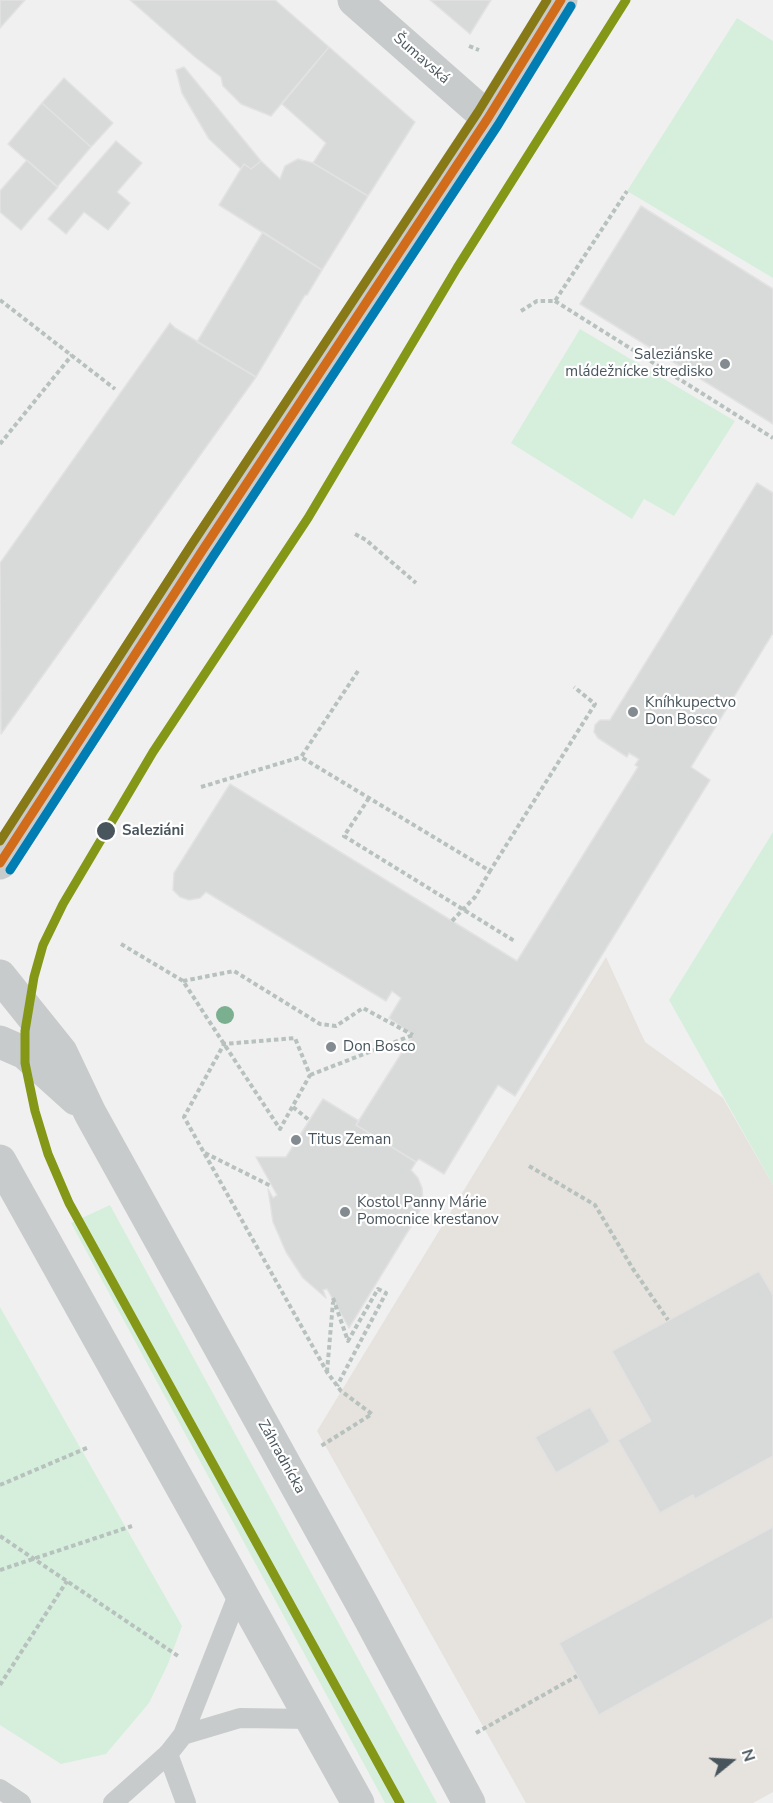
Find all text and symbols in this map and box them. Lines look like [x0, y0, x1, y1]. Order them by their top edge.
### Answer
street label: Šumavská [389, 30, 453, 88]
place label: Saleziánske mládežnícke stredisko [565, 346, 713, 381]
marker: Saleziánske mládežnícke stredisko [718, 357, 732, 371]
place label: Kníhkupectvo Don Bosco [645, 694, 736, 729]
marker: Kníhkupectvo Don Bosco [626, 705, 640, 719]
marker: Saleziáni [95, 820, 117, 842]
place label: Saleziáni [122, 822, 184, 840]
place label: Don Bosco [343, 1038, 416, 1056]
marker: Don Bosco [324, 1040, 338, 1054]
place label: Titus Zeman [308, 1131, 391, 1149]
marker: Titus Zeman [289, 1133, 303, 1147]
place label: Kostol Panny Márie Pomocnice kresťanov [357, 1194, 499, 1229]
marker: Kostol Panny Márie Pomocnice kresťanov [338, 1205, 352, 1219]
street label: Záhradnícka [253, 1417, 309, 1497]
north arrow [701, 1731, 761, 1791]
text: N [736, 1746, 760, 1765]

